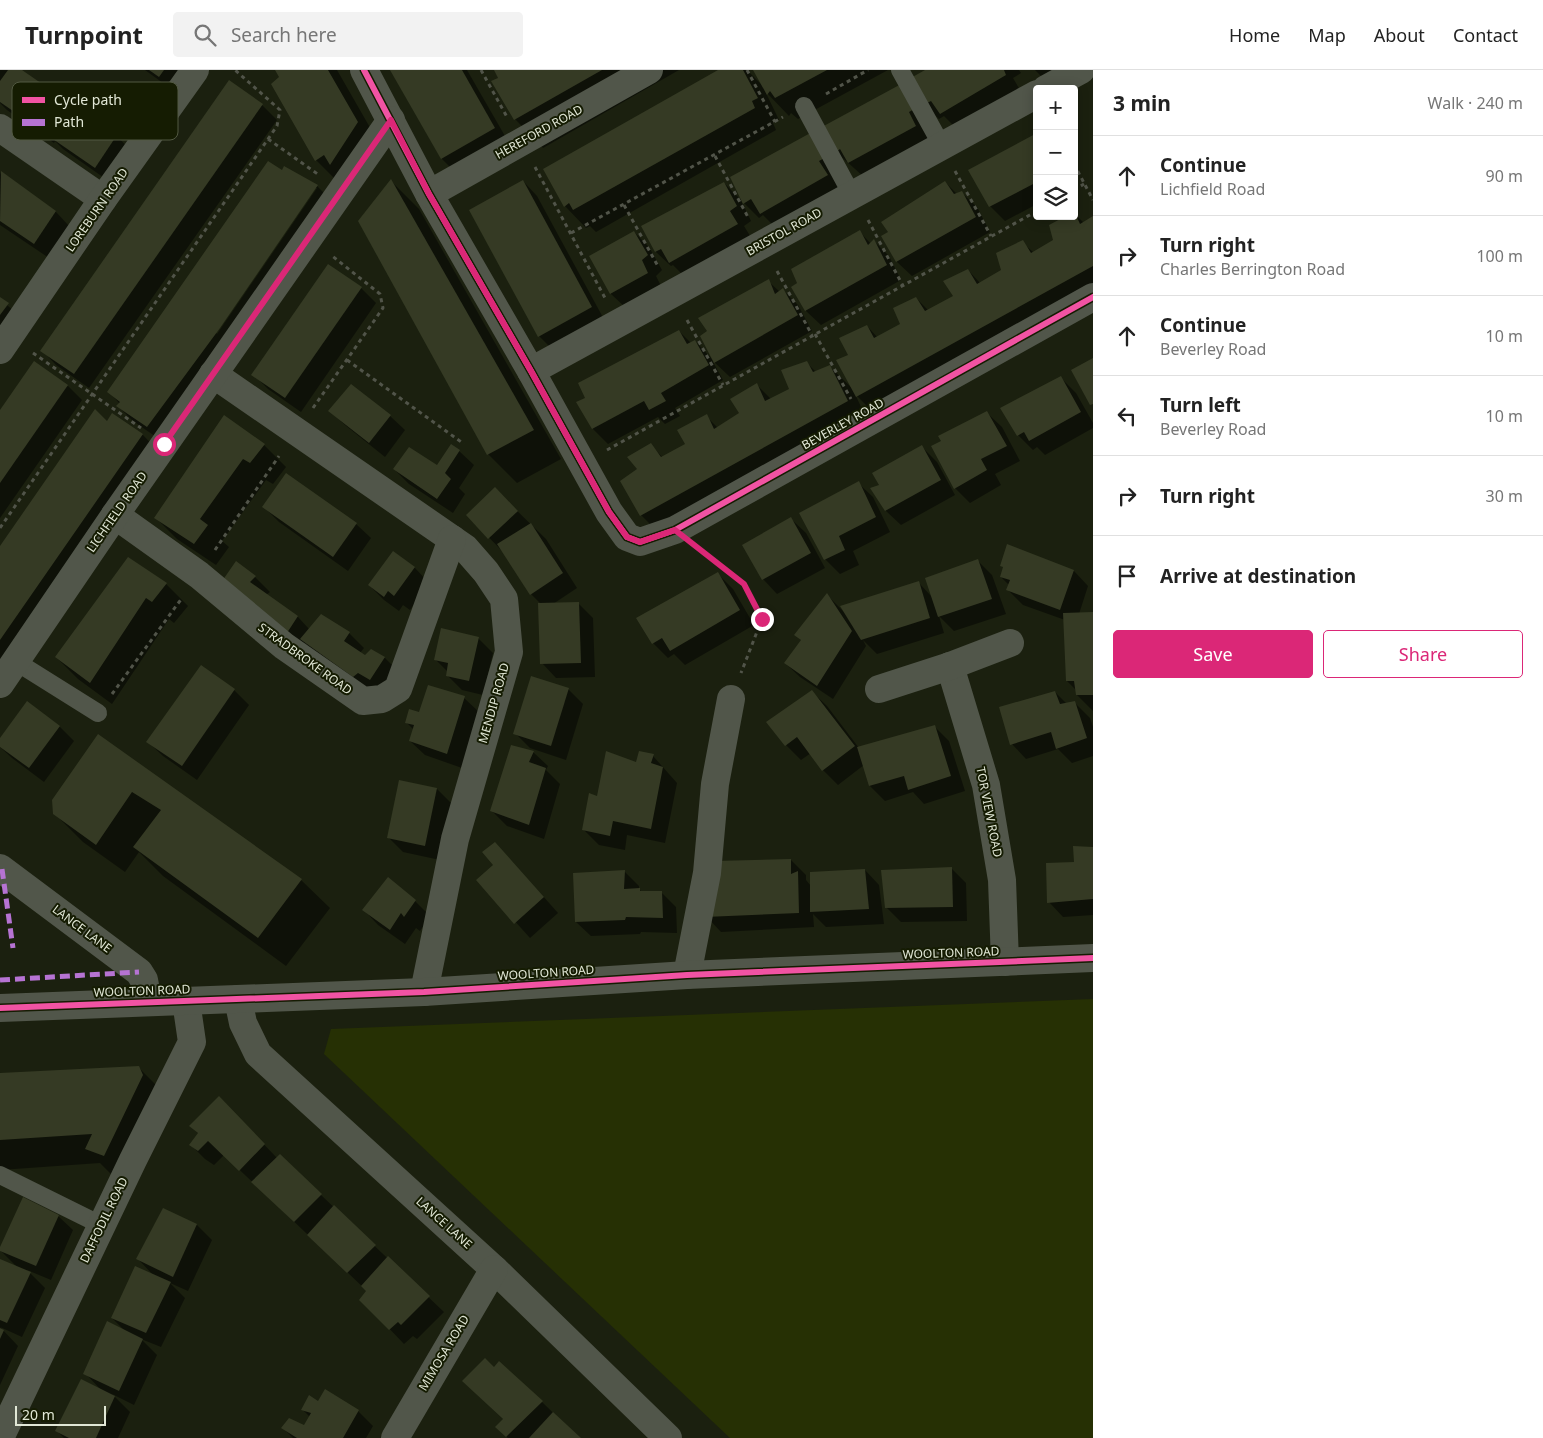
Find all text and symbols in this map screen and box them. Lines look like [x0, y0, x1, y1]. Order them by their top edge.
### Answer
search box [173, 12, 523, 57]
text: Turnpoint [25, 18, 143, 51]
icon: search [191, 21, 219, 49]
text: Search here [231, 22, 337, 48]
text: Home [1229, 23, 1280, 47]
text: Map [1308, 23, 1346, 47]
text: About [1374, 23, 1425, 47]
text: Contact [1453, 23, 1518, 47]
legend [12, 82, 178, 140]
map controls [1033, 85, 1078, 220]
button: + [1033, 85, 1078, 130]
text: 3 min [1113, 89, 1171, 117]
text: Cycle path [54, 90, 122, 109]
text: Walk · 240 m [1428, 92, 1523, 114]
street label: HEREFORD ROAD [492, 100, 586, 163]
text: Path [54, 112, 84, 131]
button: − [1033, 130, 1078, 175]
text: Continue [1160, 152, 1246, 178]
icon: ahead [1113, 162, 1141, 190]
street label: LOREBURN ROAD [61, 164, 132, 255]
text: 90 m [1486, 165, 1523, 187]
button: layers [1033, 175, 1078, 220]
text: Lichfield Road [1160, 178, 1265, 200]
street label: BRISTOL ROAD [743, 204, 825, 259]
text: Turn right [1160, 232, 1255, 258]
icon: right [1113, 242, 1141, 270]
text: 100 m [1476, 245, 1523, 267]
text: Charles Berrington Road [1160, 258, 1345, 280]
text: Continue [1160, 312, 1246, 338]
icon: ahead [1113, 322, 1141, 350]
text: 10 m [1486, 325, 1523, 347]
text: Beverley Road [1160, 338, 1266, 360]
text: Turn left [1160, 392, 1241, 418]
street label: BEVERLEY ROAD [799, 394, 887, 453]
icon: left [1113, 402, 1141, 430]
text: 10 m [1486, 405, 1523, 427]
text: Beverley Road [1160, 418, 1266, 440]
route start [153, 433, 176, 456]
street label: LICHFIELD ROAD [82, 468, 151, 555]
icon: right [1113, 482, 1141, 510]
text: Turn right [1160, 483, 1255, 509]
text: 30 m [1486, 485, 1523, 507]
icon: arrive [1113, 562, 1141, 590]
text: Arrive at destination [1160, 563, 1356, 589]
route end [751, 608, 774, 631]
street label: STRADBROKE ROAD [255, 619, 356, 699]
button: Save [1113, 630, 1313, 678]
button: Share [1323, 630, 1523, 678]
street label: MENDIP ROAD [474, 660, 513, 745]
street label: TOR VIEW ROAD [972, 765, 1007, 859]
street label: LANCE LANE [49, 901, 115, 957]
street label: WOOLTON ROAD [902, 942, 1000, 963]
street label: WOOLTON ROAD [497, 961, 595, 984]
street label: WOOLTON ROAD [93, 980, 191, 1001]
street label: DAFFODIL ROAD [75, 1174, 132, 1265]
street label: LANCE LANE [413, 1193, 476, 1252]
street label: MIMOSA ROAD [414, 1311, 473, 1394]
scale bar [15, 1403, 106, 1426]
text: 20 m [22, 1405, 55, 1424]

